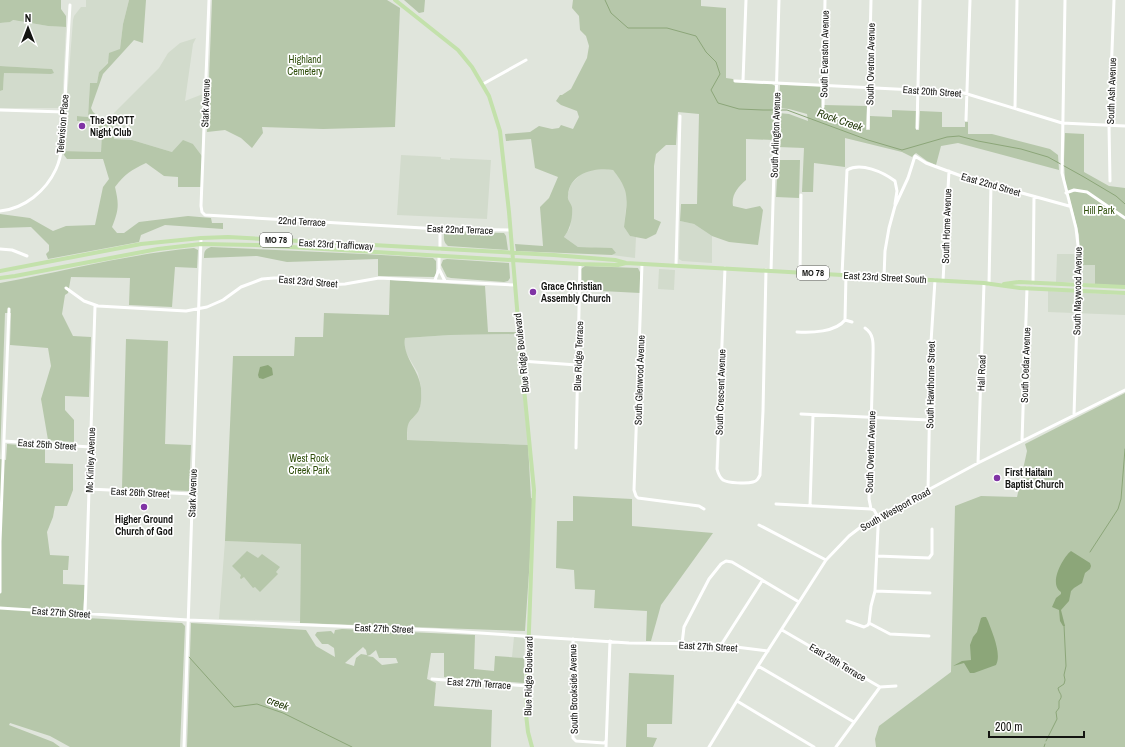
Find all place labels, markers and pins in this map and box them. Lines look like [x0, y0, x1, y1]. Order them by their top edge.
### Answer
place label: The SPOTT Night Club [90, 114, 134, 139]
marker: The SPOTT Night Club [77, 121, 87, 131]
place label: Grace Christian Assembly Church [541, 280, 611, 305]
marker: Grace Christian Assembly Church [528, 287, 538, 297]
place label: First Haitain Baptist Church [1005, 466, 1064, 491]
marker: First Haitain Baptist Church [992, 473, 1002, 483]
marker: Higher Ground Church of God [139, 502, 149, 512]
place label: Higher Ground Church of God [115, 513, 173, 538]

